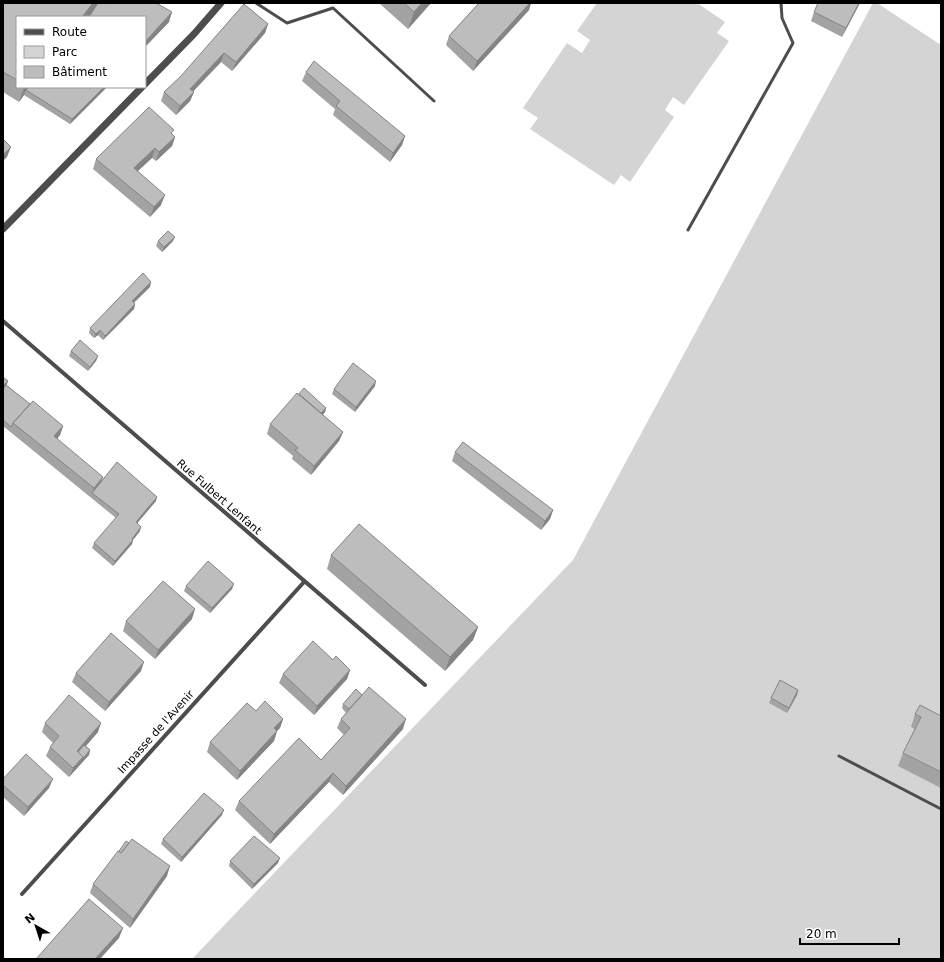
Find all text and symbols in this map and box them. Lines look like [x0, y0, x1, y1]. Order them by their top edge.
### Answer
legend [16, 16, 146, 88]
text: Route [52, 25, 87, 39]
text: Parc [52, 45, 77, 59]
text: Bâtiment [52, 65, 107, 79]
street label: Rue Fulbert Lenfant [174, 457, 264, 538]
street label: Impasse de l'Avenir [115, 687, 197, 776]
north arrow [16, 906, 56, 946]
text: N [22, 911, 38, 927]
scale bar [800, 920, 899, 946]
text: 20 m [806, 927, 837, 941]

